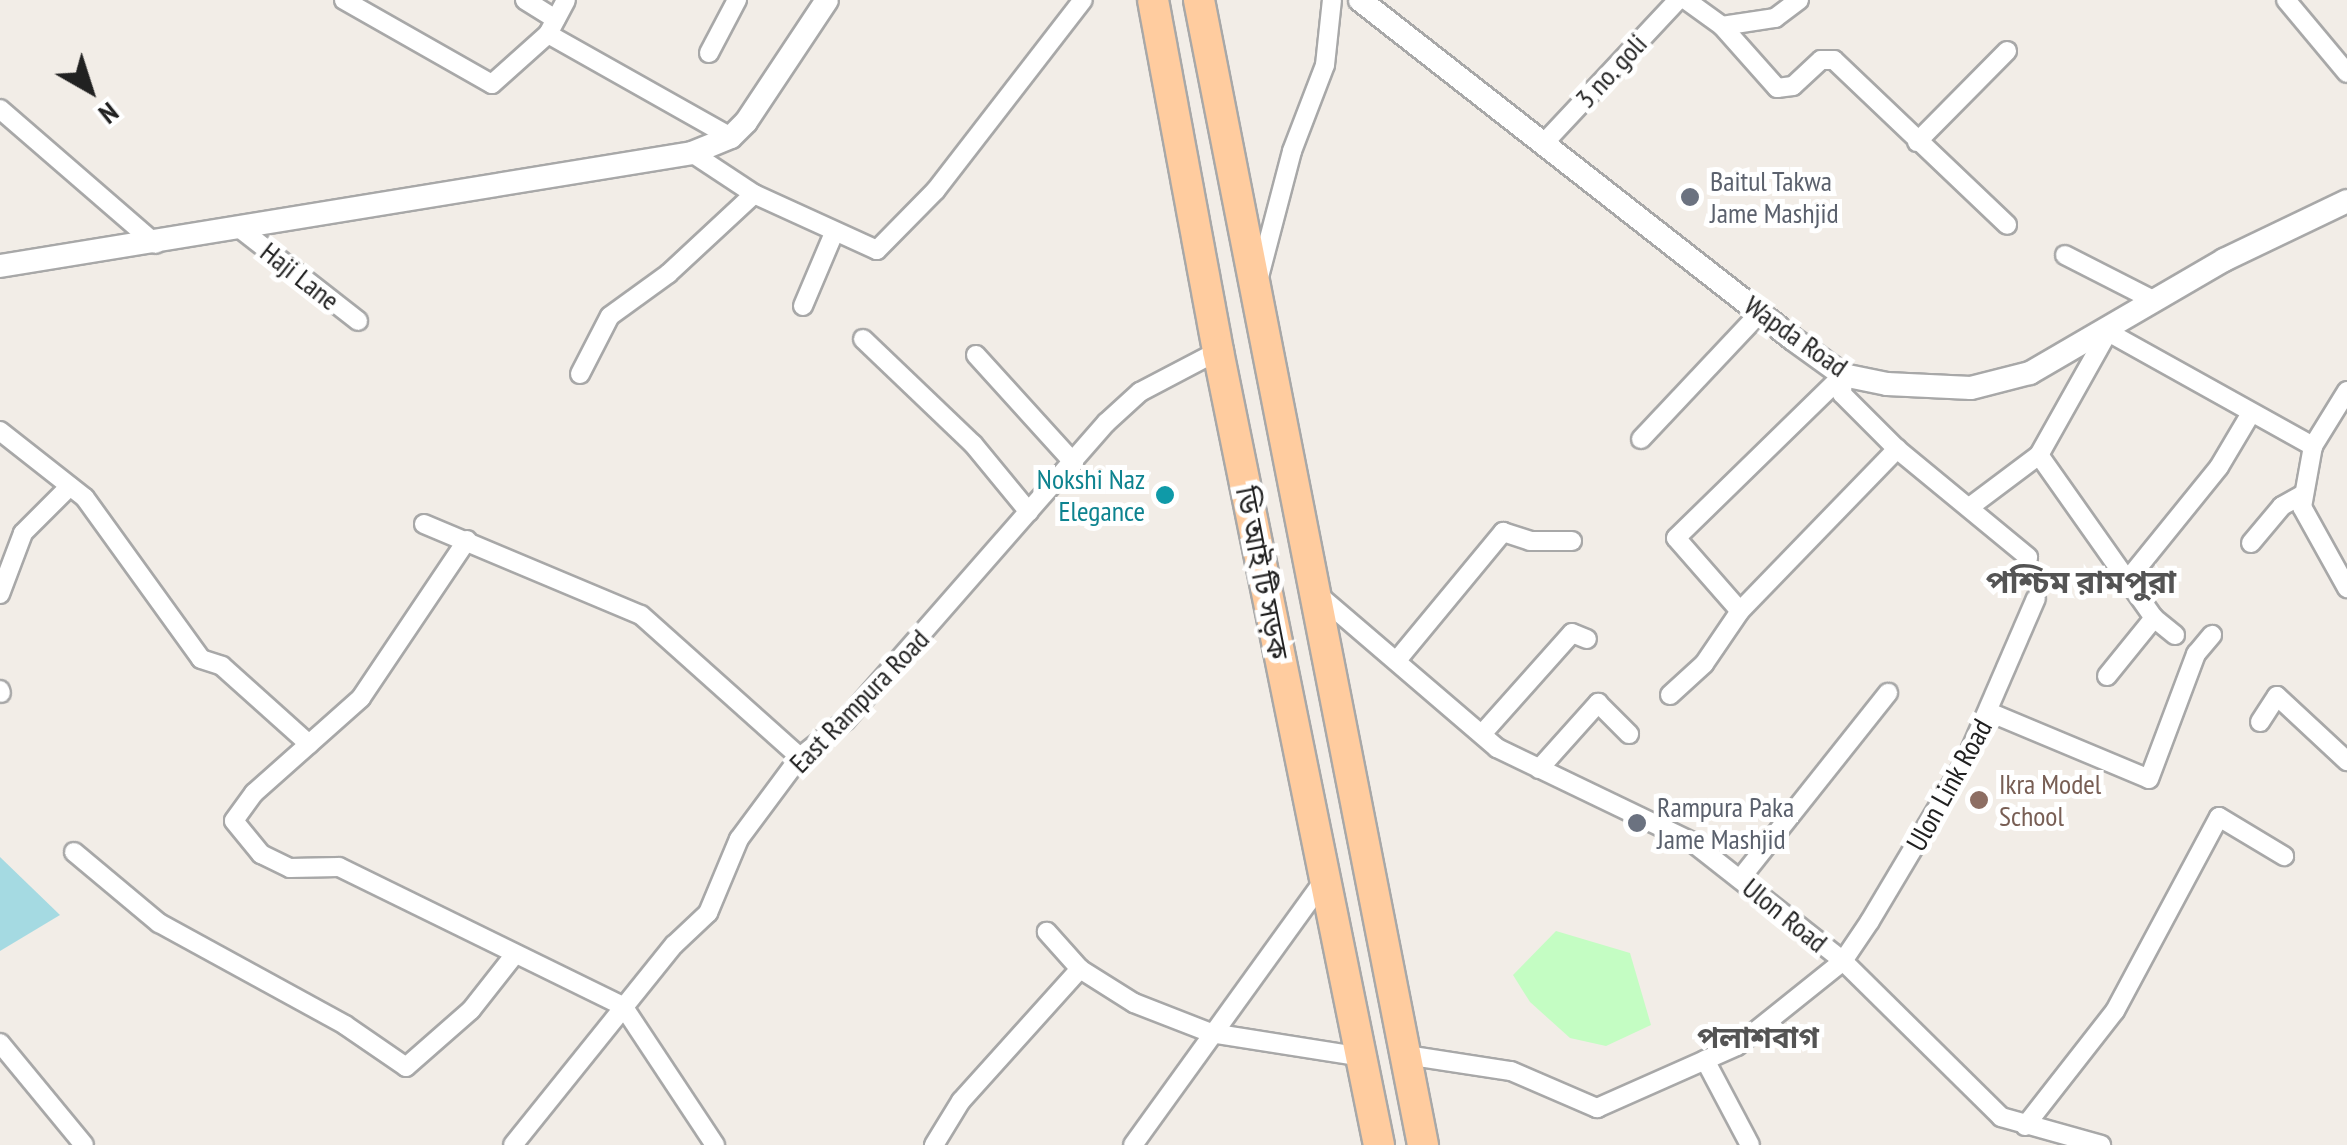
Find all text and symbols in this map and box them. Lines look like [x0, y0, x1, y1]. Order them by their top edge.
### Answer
street label: 3 no. goli [1568, 26, 1654, 116]
north arrow [40, 40, 140, 140]
text: N [92, 95, 127, 133]
place label: Baitul Takwa Jame Mashjid [1710, 164, 1839, 230]
marker: Baitul Takwa Jame Mashjid [1679, 186, 1701, 208]
street label: Haji Lane [254, 235, 346, 317]
street label: Wapda Road [1738, 288, 1854, 384]
place label: Nokshi Naz Elegance [1037, 462, 1145, 528]
marker: Nokshi Naz Elegance [1154, 484, 1176, 506]
street label: ডি আই টি সড়ক [1229, 484, 1295, 662]
district label: পশ্চিম রামপুরা [1986, 562, 2176, 600]
street label: East Rampura Road [782, 622, 936, 780]
street label: Ulon Link Road [1899, 713, 1999, 857]
place label: Ikra Model School [1999, 767, 2101, 833]
marker: Ikra Model School [1968, 789, 1990, 811]
place label: Rampura Paka Jame Mashjid [1657, 790, 1794, 856]
marker: Rampura Paka Jame Mashjid [1626, 812, 1648, 834]
street label: Ulon Road [1736, 871, 1834, 959]
district label: পলাশবাগ [1697, 1019, 1819, 1055]

